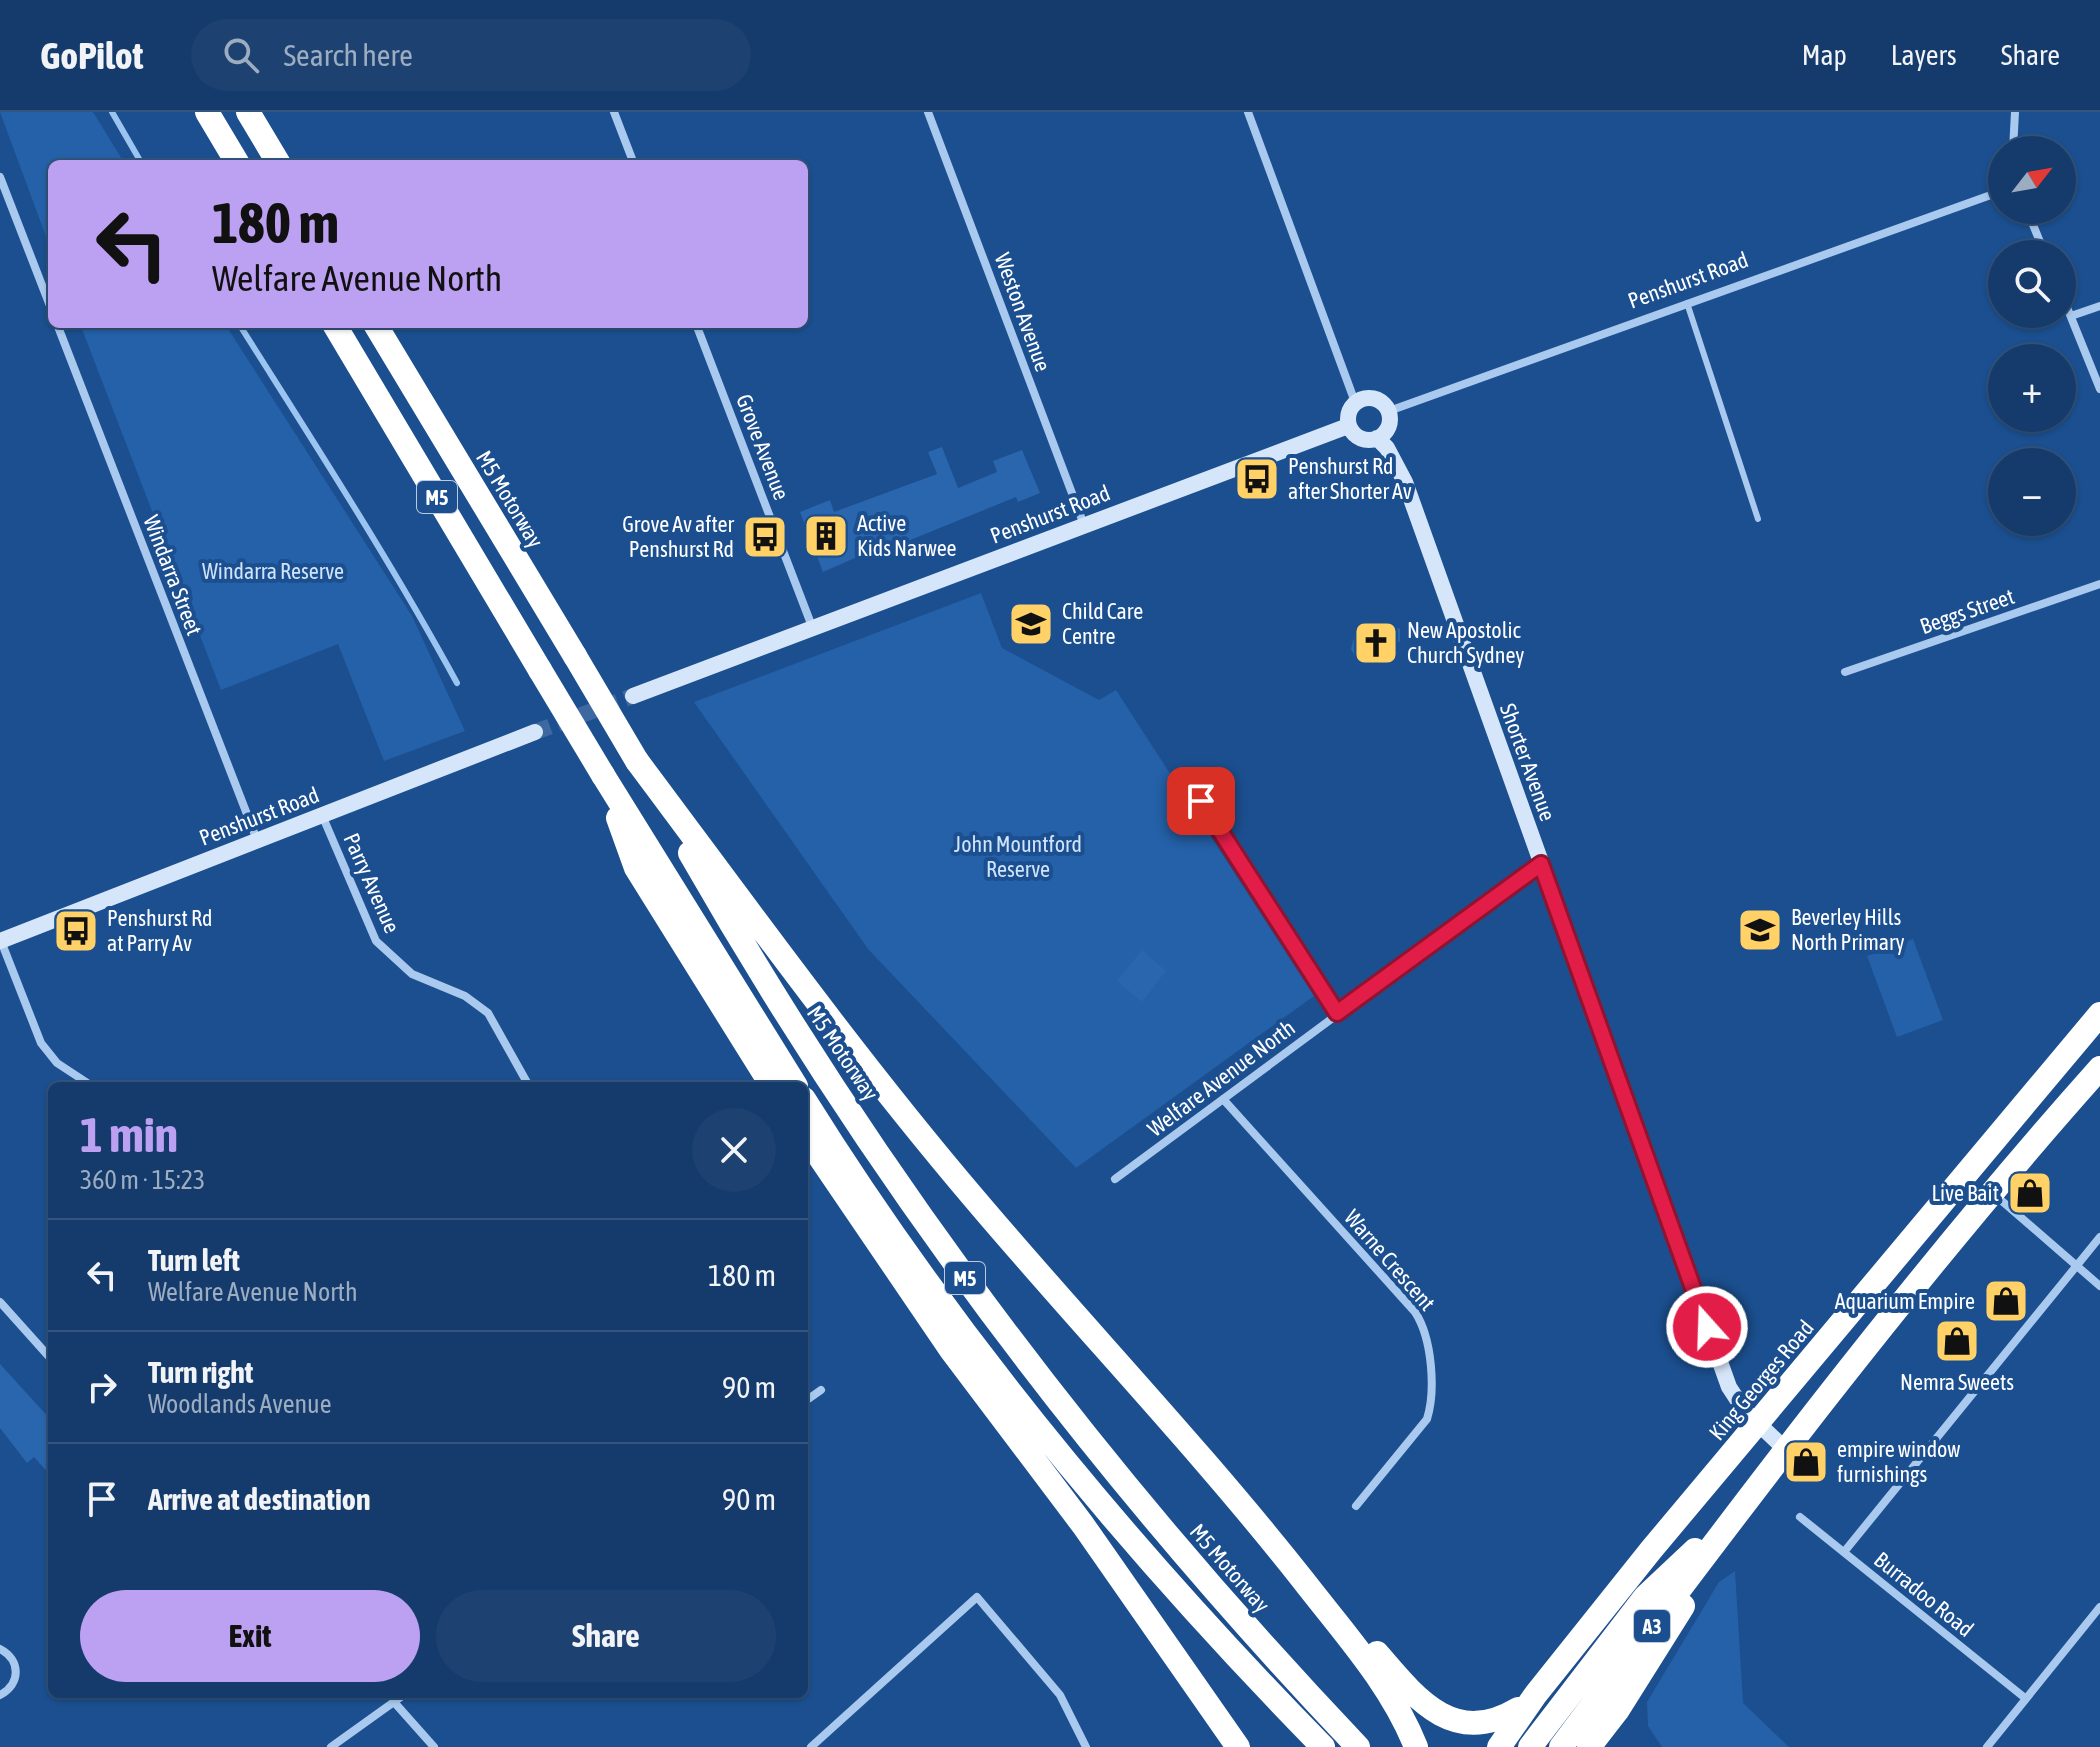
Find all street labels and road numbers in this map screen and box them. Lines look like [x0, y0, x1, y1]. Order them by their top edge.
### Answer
street label: Penshurst Road [1624, 246, 1752, 314]
street label: Weston Avenue [990, 249, 1056, 375]
street label: Grove Avenue [731, 391, 795, 503]
street label: M5 Motorway [471, 446, 549, 552]
street label: Penshurst Road [987, 479, 1113, 549]
road number: M5 [417, 481, 457, 513]
street label: Windarra Street [138, 511, 208, 639]
street label: Beggs Street [1916, 583, 2018, 639]
street label: Shorter Avenue [1495, 700, 1561, 824]
street label: Penshurst Road [196, 781, 322, 851]
street label: Parry Avenue [338, 829, 406, 937]
street label: M5 Motorway [802, 1001, 884, 1105]
street label: Welfare Avenue North [1142, 1014, 1300, 1142]
street label: Warne Crescent [1339, 1204, 1441, 1316]
road number: M5 [945, 1262, 985, 1294]
street label: King Georges Road [1703, 1315, 1819, 1445]
street label: M5 Motorway [1185, 1519, 1275, 1617]
street label: Burradoo Road [1869, 1546, 1979, 1642]
road number: A3 [1634, 1610, 1670, 1642]

